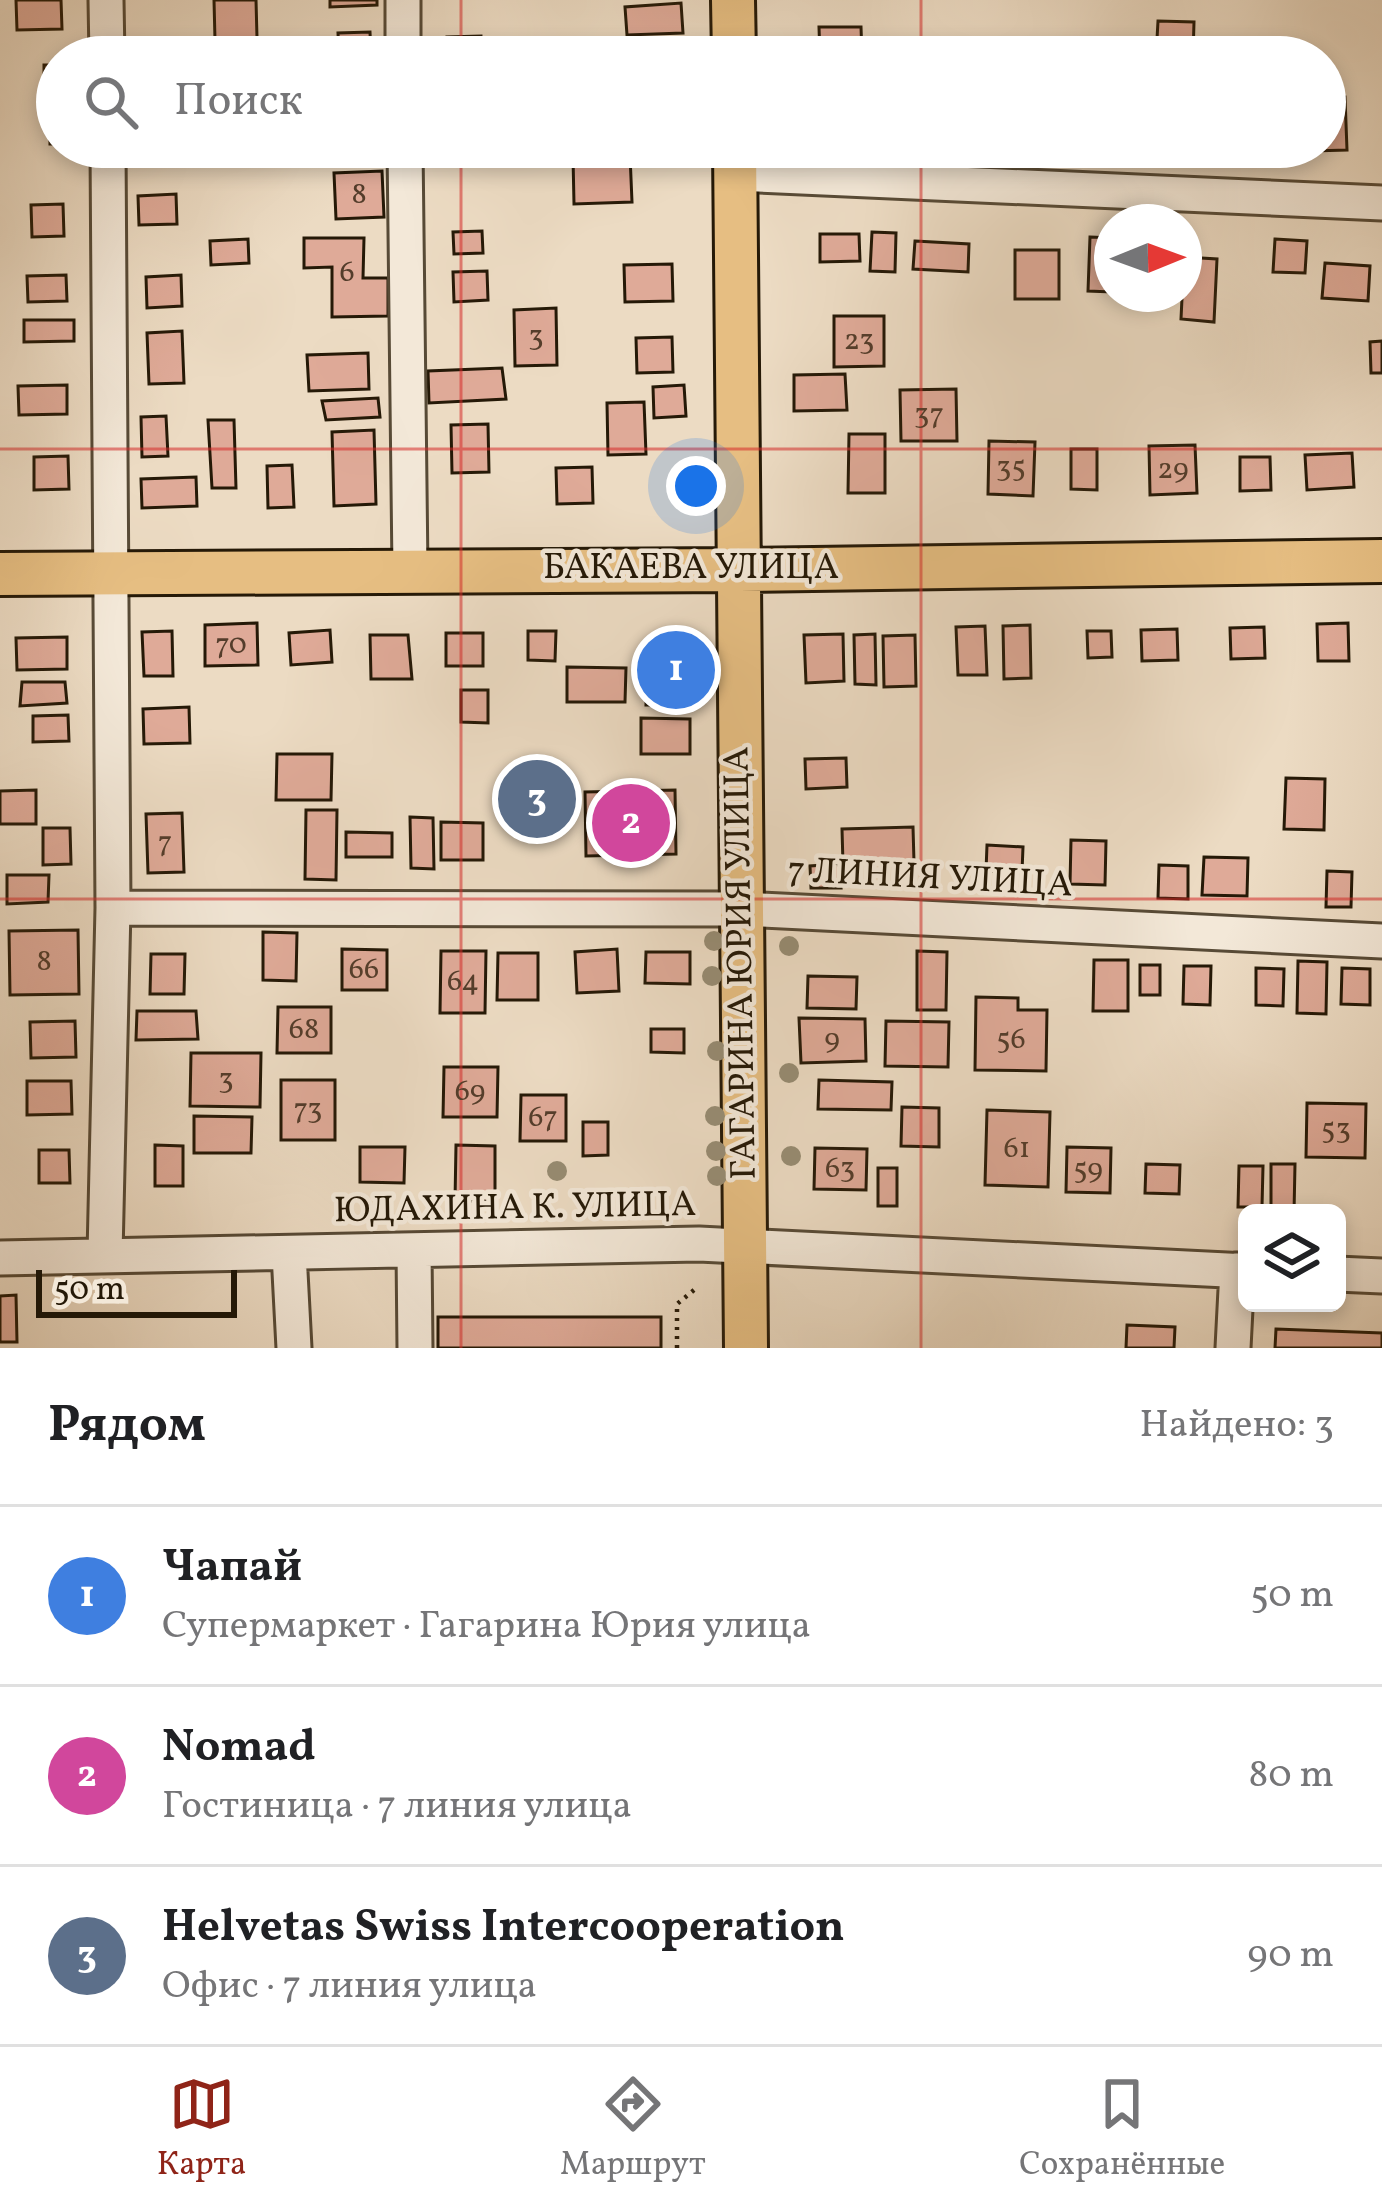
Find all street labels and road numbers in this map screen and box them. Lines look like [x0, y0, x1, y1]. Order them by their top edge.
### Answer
street label: БАКАЕВА УЛИЦА [543, 544, 839, 594]
street label: ГАГАРИНА ЮРИЯ УЛИЦА [713, 746, 771, 1180]
street label: 7 ЛИНИЯ УЛИЦА [786, 847, 1074, 911]
street label: ЮДАХИНА К. УЛИЦА [333, 1181, 697, 1237]

